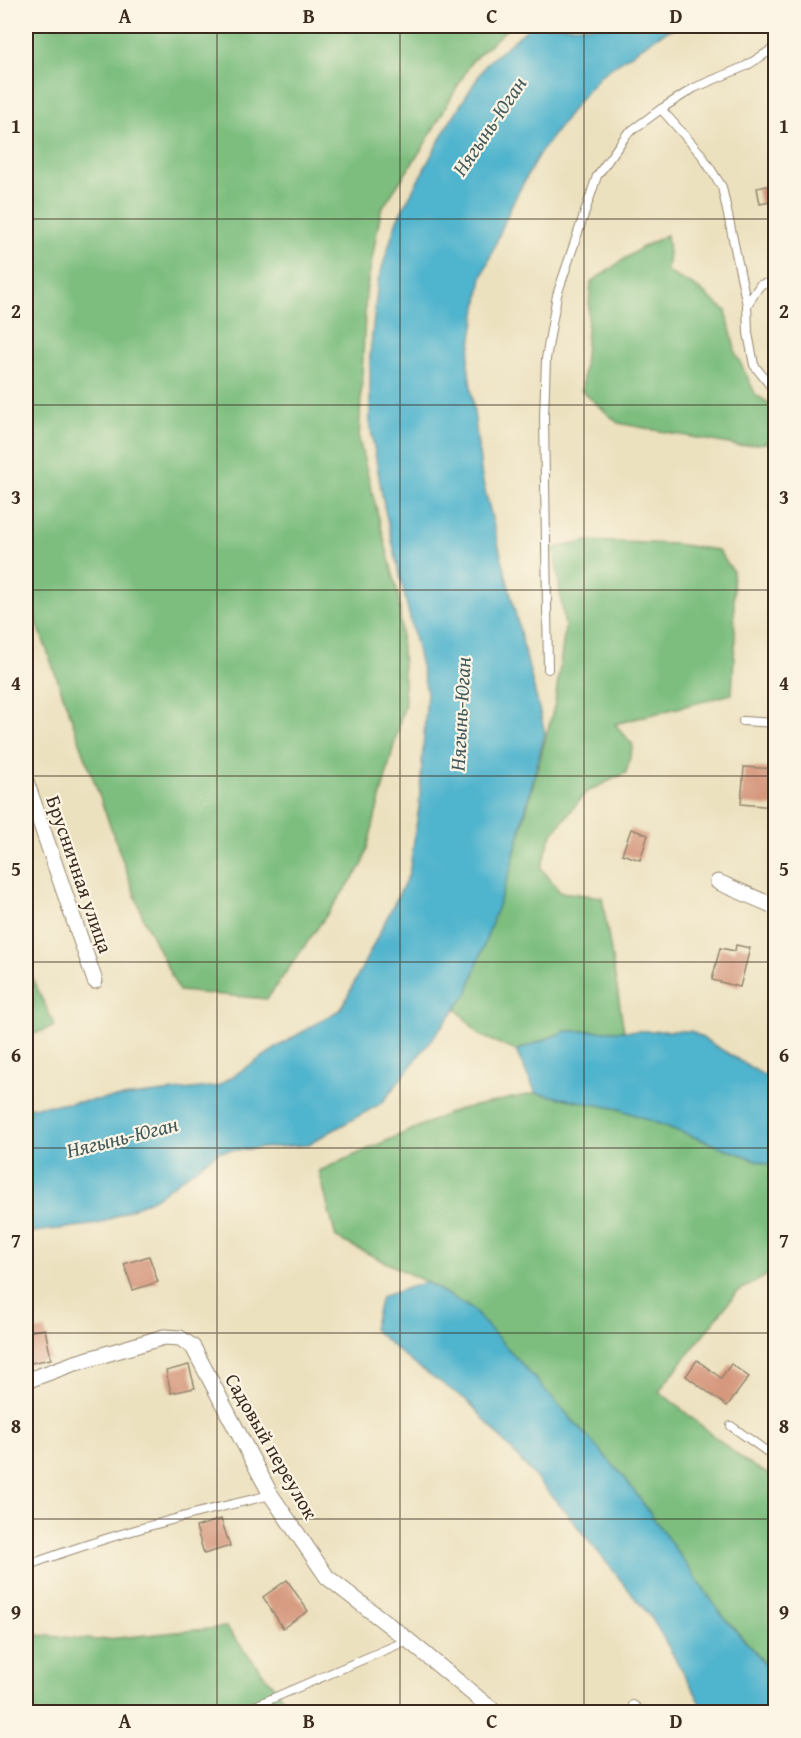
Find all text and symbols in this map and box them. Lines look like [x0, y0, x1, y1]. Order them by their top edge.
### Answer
text: A [119, 1, 132, 30]
text: B [303, 1, 315, 30]
text: C [486, 1, 498, 30]
text: D [669, 1, 683, 30]
water label: Нягынь-Юган [444, 70, 534, 182]
text: 1 [11, 111, 21, 140]
text: 1 [779, 111, 789, 140]
text: 2 [11, 296, 21, 325]
text: 2 [779, 296, 789, 325]
text: 3 [11, 482, 21, 511]
text: 3 [779, 482, 789, 511]
water label: Нягынь-Юган [442, 656, 478, 772]
text: 4 [11, 668, 21, 697]
text: 4 [779, 668, 789, 697]
street label: Брусничная улица [39, 791, 121, 957]
text: 5 [11, 854, 21, 883]
text: 5 [779, 854, 789, 883]
text: 6 [11, 1040, 21, 1069]
text: 6 [779, 1040, 789, 1069]
water label: Нягынь-Юган [63, 1108, 181, 1166]
text: 7 [11, 1225, 21, 1254]
text: 7 [779, 1225, 789, 1254]
street label: Садовый переулок [218, 1368, 326, 1525]
text: 8 [11, 1411, 21, 1440]
text: 8 [779, 1411, 789, 1440]
text: 9 [11, 1597, 21, 1626]
text: 9 [779, 1597, 789, 1626]
text: A [119, 1706, 132, 1735]
text: B [303, 1706, 315, 1735]
text: C [486, 1706, 498, 1735]
text: D [669, 1706, 683, 1735]

